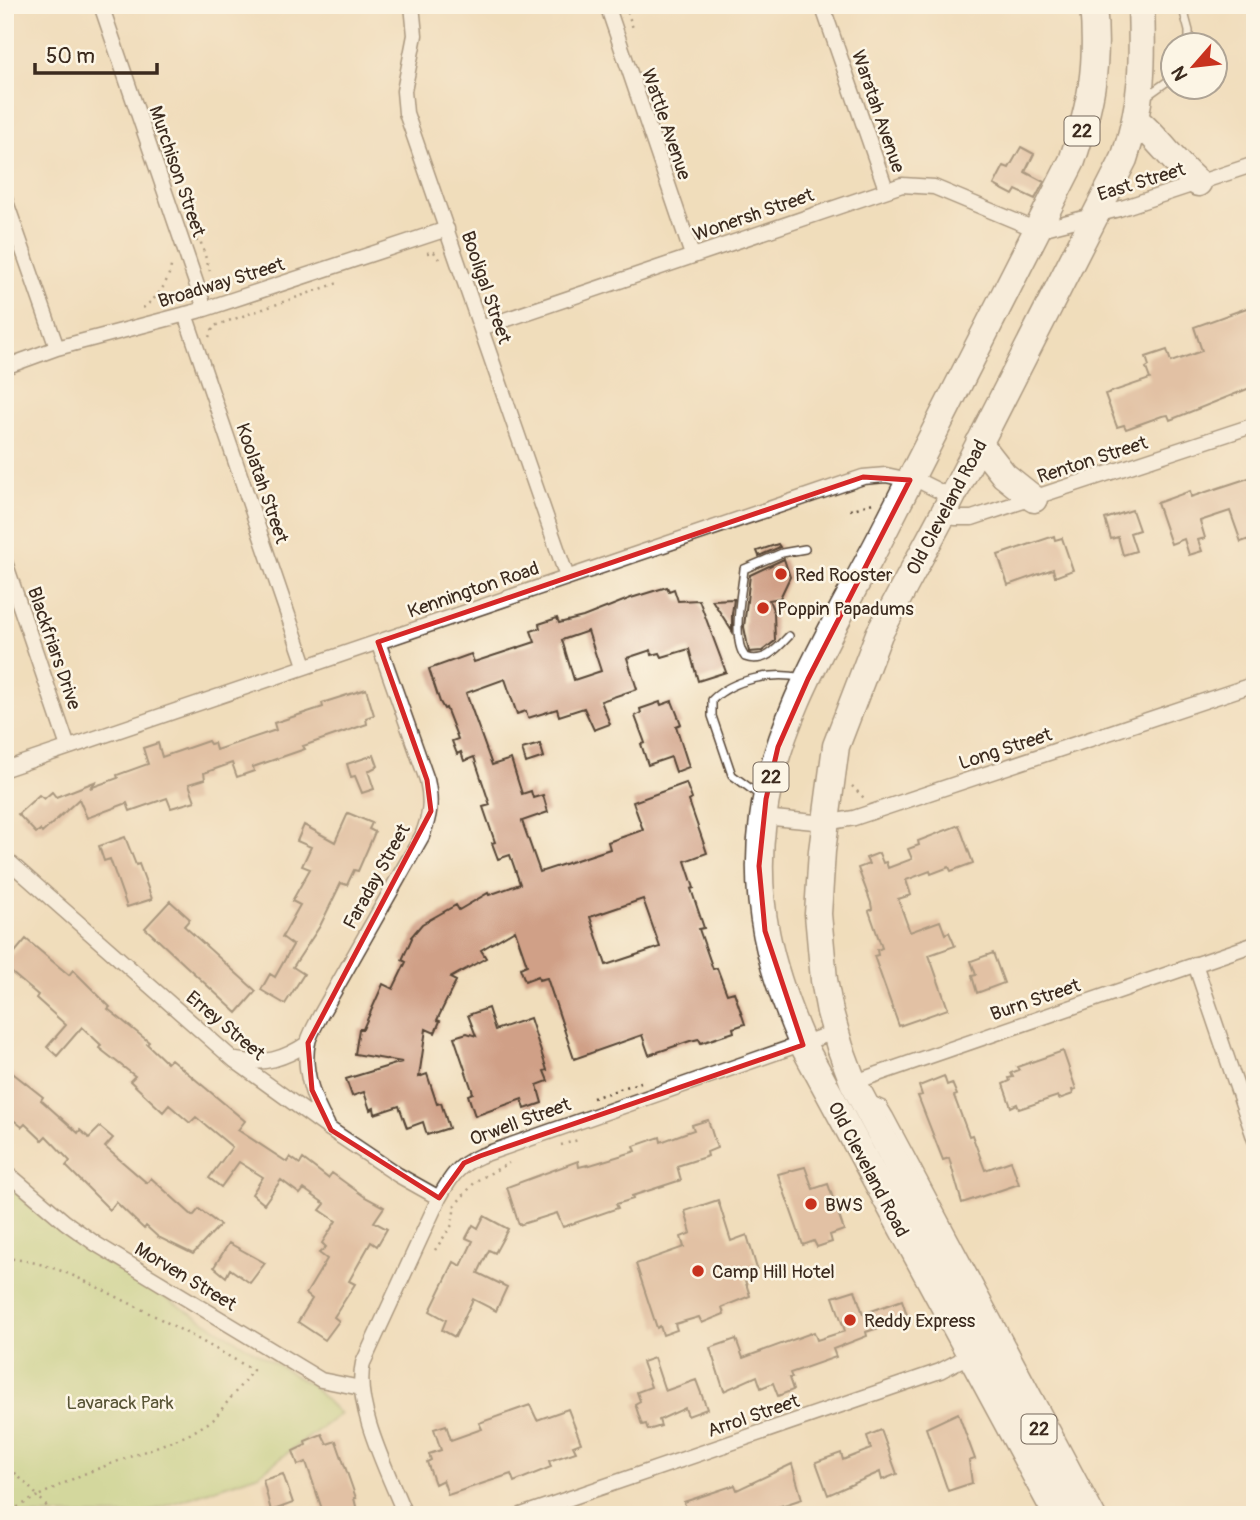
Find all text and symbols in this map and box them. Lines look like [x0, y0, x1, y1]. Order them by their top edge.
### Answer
scale bar [35, 32, 158, 76]
north arrow [1158, 32, 1228, 102]
text: 50 m [46, 43, 95, 70]
street label: Waratah Avenue [846, 47, 910, 176]
text: N [1166, 62, 1193, 85]
street label: Wattle Avenue [636, 65, 697, 184]
street label: Murchison Street [143, 103, 211, 240]
road number: 22 [1064, 116, 1100, 146]
street label: East Street [1094, 157, 1188, 207]
street label: Wonersh Street [690, 183, 817, 247]
street label: Booligal Street [456, 228, 517, 347]
street label: Broadway Street [155, 252, 288, 314]
street label: Koolatah Street [230, 420, 294, 547]
street label: Renton Street [1034, 431, 1151, 489]
street label: Old Cleveland Road [901, 436, 993, 579]
street label: Kennington Road [404, 556, 542, 624]
place label: Red Rooster [795, 563, 893, 587]
marker: Red Rooster [773, 566, 789, 582]
street label: Blackfriars Drive [22, 584, 87, 714]
place label: Poppin Papadums [777, 597, 914, 621]
marker: Poppin Papadums [755, 600, 771, 616]
street label: Long Street [956, 722, 1055, 775]
road number: 22 [754, 762, 788, 792]
street label: Faraday Street [338, 819, 416, 933]
street label: Burn Street [987, 973, 1084, 1027]
street label: Errey Street [181, 986, 270, 1066]
street label: Orwell Street [467, 1092, 574, 1151]
street label: Old Cleveland Road [822, 1098, 914, 1241]
place label: BWS [825, 1193, 863, 1217]
marker: BWS [803, 1196, 819, 1212]
street label: Morven Street [130, 1237, 241, 1317]
place label: Camp Hill Hotel [712, 1260, 835, 1284]
marker: Camp Hill Hotel [690, 1263, 706, 1279]
place label: Reddy Express [864, 1309, 976, 1333]
marker: Reddy Express [842, 1312, 858, 1328]
street label: Arrol Street [704, 1389, 803, 1443]
park label: Lavarack Park [66, 1391, 174, 1415]
road number: 22 [1021, 1414, 1056, 1444]

